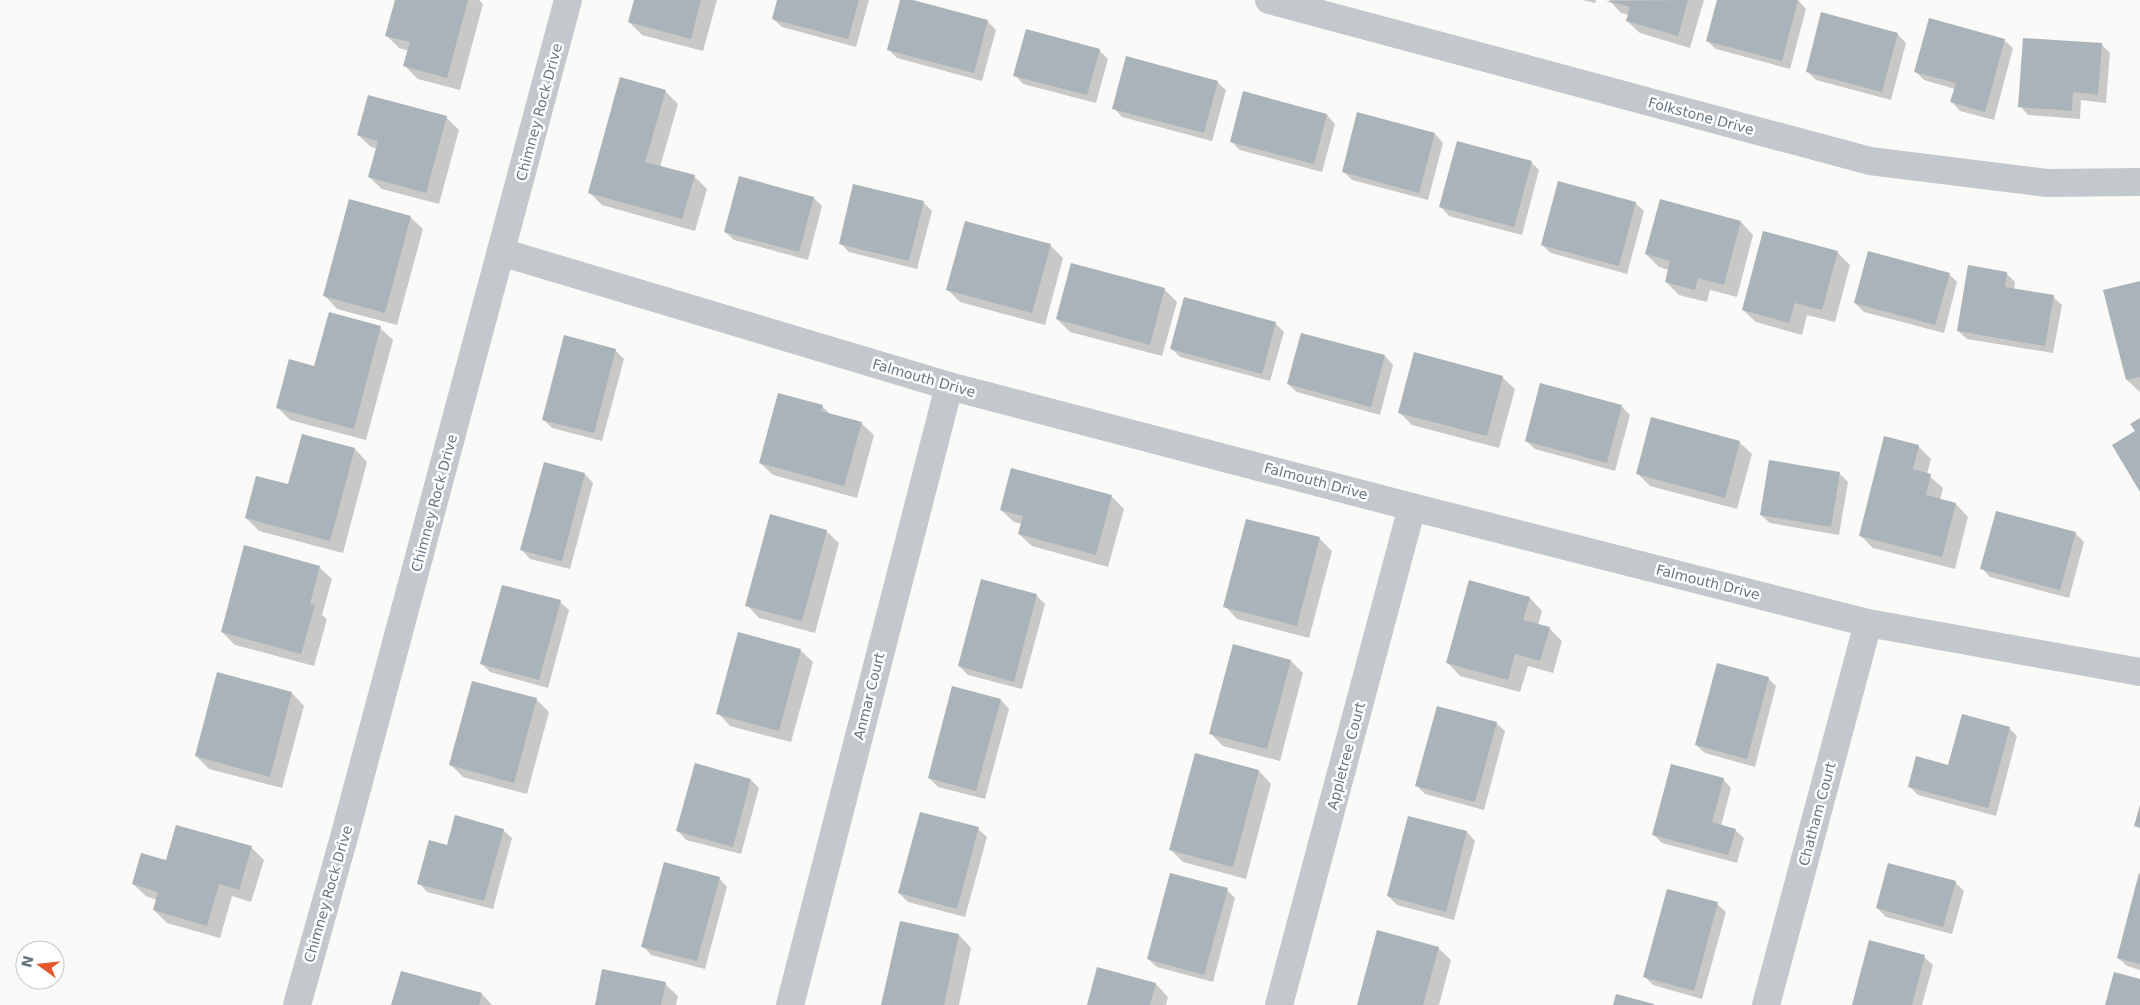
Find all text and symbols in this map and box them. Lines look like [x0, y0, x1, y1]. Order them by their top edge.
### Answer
street label: Chimney Rock Drive [513, 42, 565, 182]
street label: Folkstone Drive [1646, 94, 1756, 138]
street label: Falmouth Drive [871, 356, 977, 400]
street label: Chimney Rock Drive [408, 433, 460, 573]
street label: Falmouth Drive [1263, 459, 1369, 503]
street label: Falmouth Drive [1654, 561, 1762, 603]
street label: Anmar Court [850, 650, 888, 741]
street label: Appletree Court [1324, 700, 1368, 812]
street label: Chatham Court [1795, 760, 1839, 868]
street label: Chimney Rock Drive [301, 824, 355, 964]
north arrow [15, 940, 65, 990]
text: N [18, 954, 37, 969]

